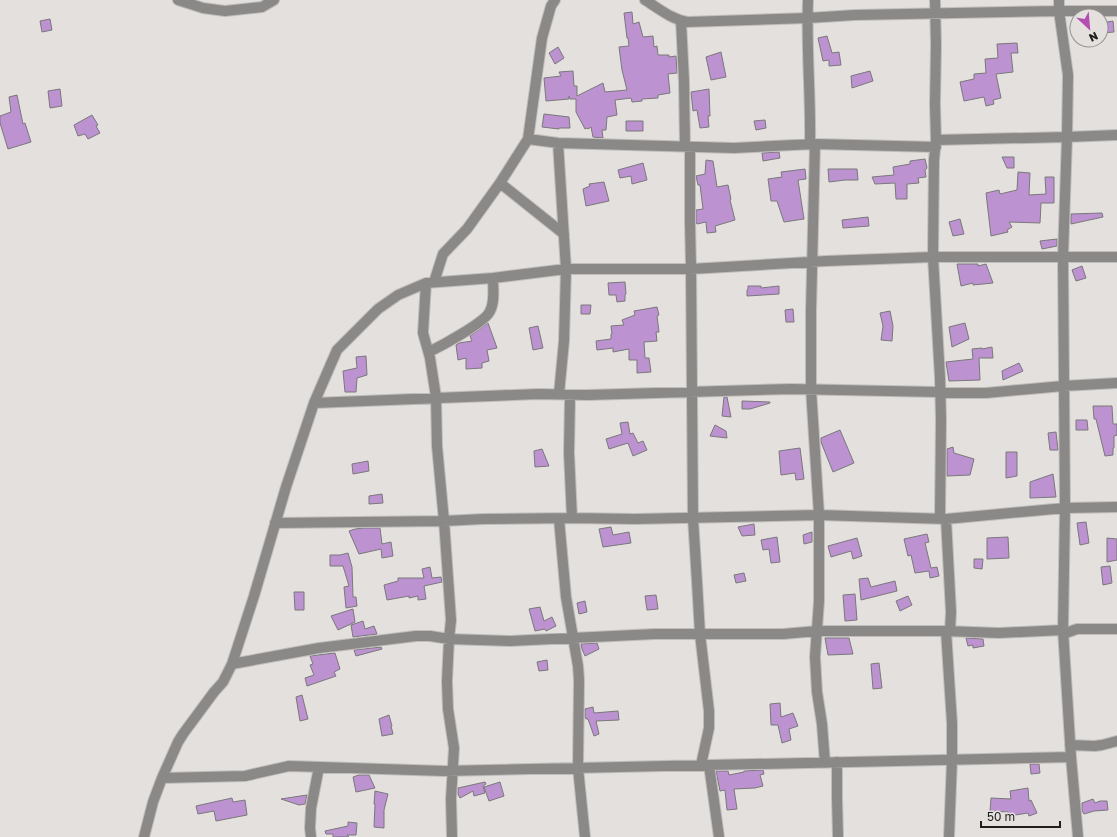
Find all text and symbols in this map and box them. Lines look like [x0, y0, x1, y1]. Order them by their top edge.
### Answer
north arrow [1069, 8, 1109, 48]
text: N [1087, 30, 1100, 45]
scale bar [981, 803, 1060, 829]
text: 50 m [987, 809, 1015, 824]

